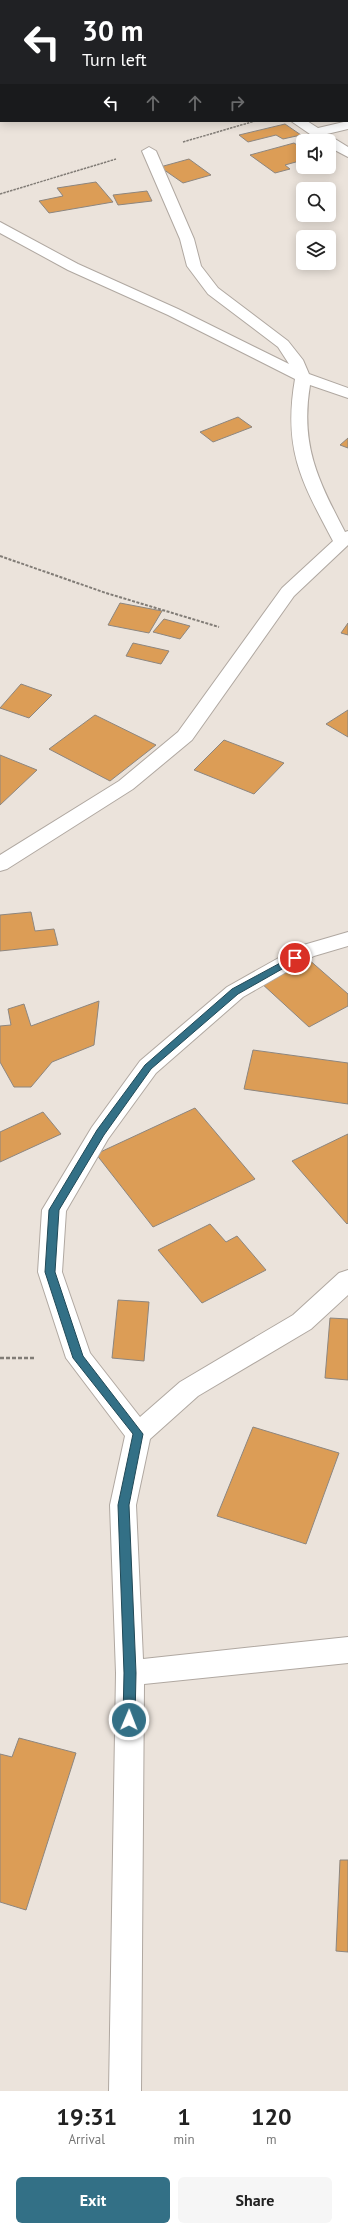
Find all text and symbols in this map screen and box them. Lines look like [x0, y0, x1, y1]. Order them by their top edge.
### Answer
text: 30 m [82, 12, 143, 49]
icon: left [16, 16, 68, 68]
text: Turn left [82, 48, 147, 71]
icon: left [100, 92, 122, 114]
icon: ahead [142, 92, 164, 114]
icon: ahead [184, 92, 206, 114]
icon: right [226, 92, 248, 114]
map controls [296, 134, 336, 270]
button: sound [296, 134, 336, 174]
button: search [296, 182, 336, 222]
button: layers [296, 230, 336, 270]
pin [278, 941, 312, 975]
icon: arrive [284, 947, 306, 969]
position arrow [108, 1699, 150, 1741]
text: 19:31 [56, 2101, 117, 2132]
text: 1 [177, 2101, 191, 2132]
text: 120 [251, 2101, 292, 2132]
text: Arrival [69, 2131, 105, 2148]
text: min [173, 2131, 195, 2148]
text: m [266, 2131, 277, 2148]
button: Exit [16, 2177, 170, 2223]
button: Share [178, 2177, 332, 2223]

